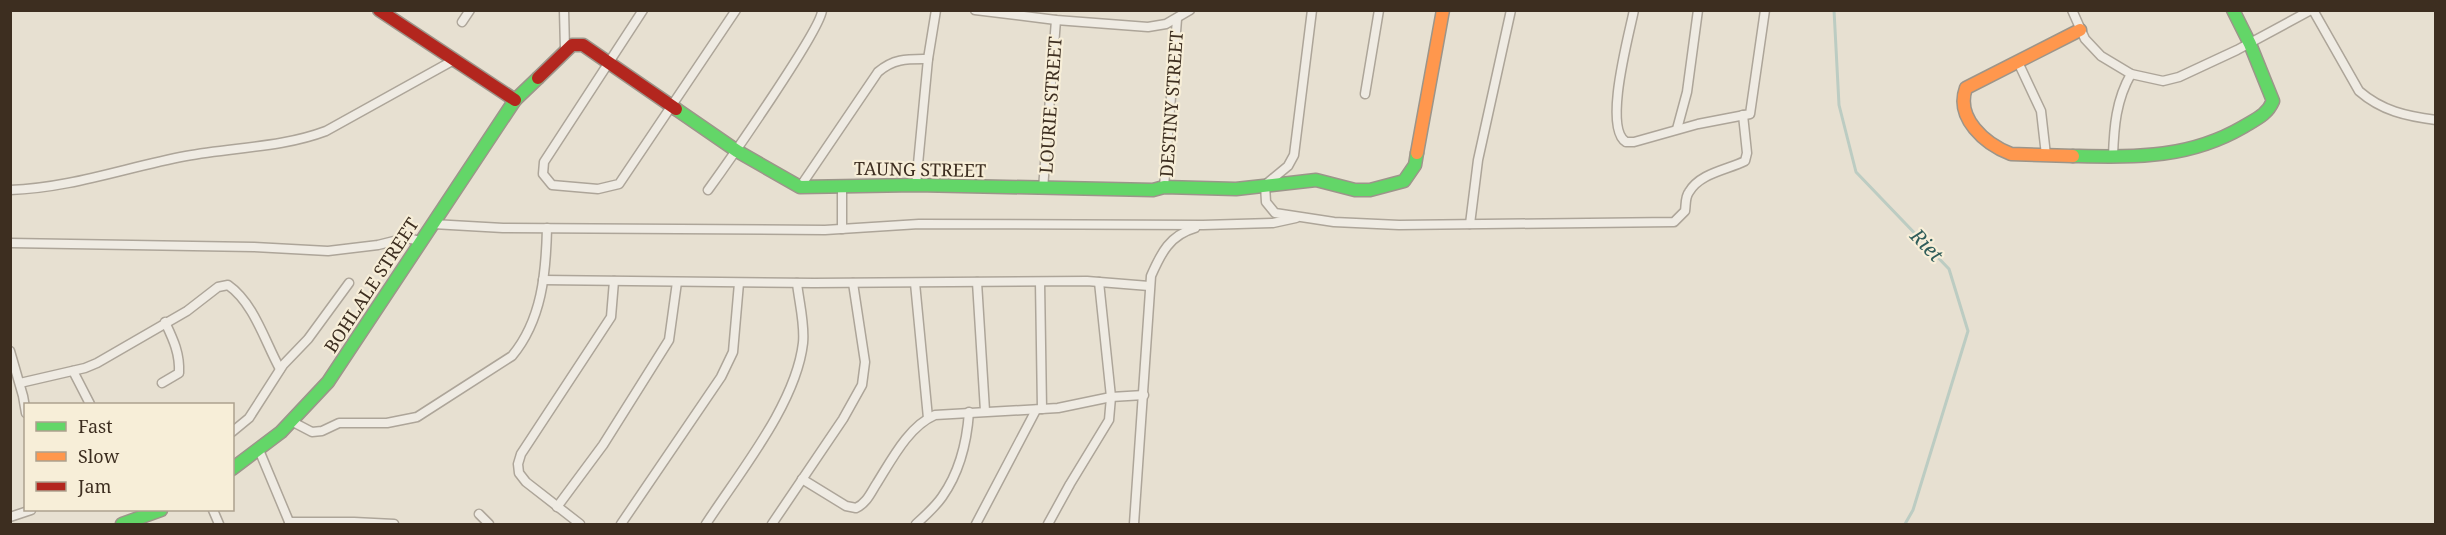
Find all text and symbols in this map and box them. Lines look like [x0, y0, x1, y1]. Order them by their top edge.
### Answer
street label: DESTINY STREET [1154, 30, 1188, 178]
street label: LOURIE STREET [1033, 36, 1067, 174]
street label: TAUNG STREET [854, 156, 986, 182]
street label: BOHLALE STREET [318, 213, 424, 357]
water label: Riet [1904, 222, 1950, 268]
legend [24, 403, 234, 511]
text: Fast [78, 414, 113, 438]
text: Slow [78, 444, 120, 468]
text: Jam [77, 474, 112, 498]

